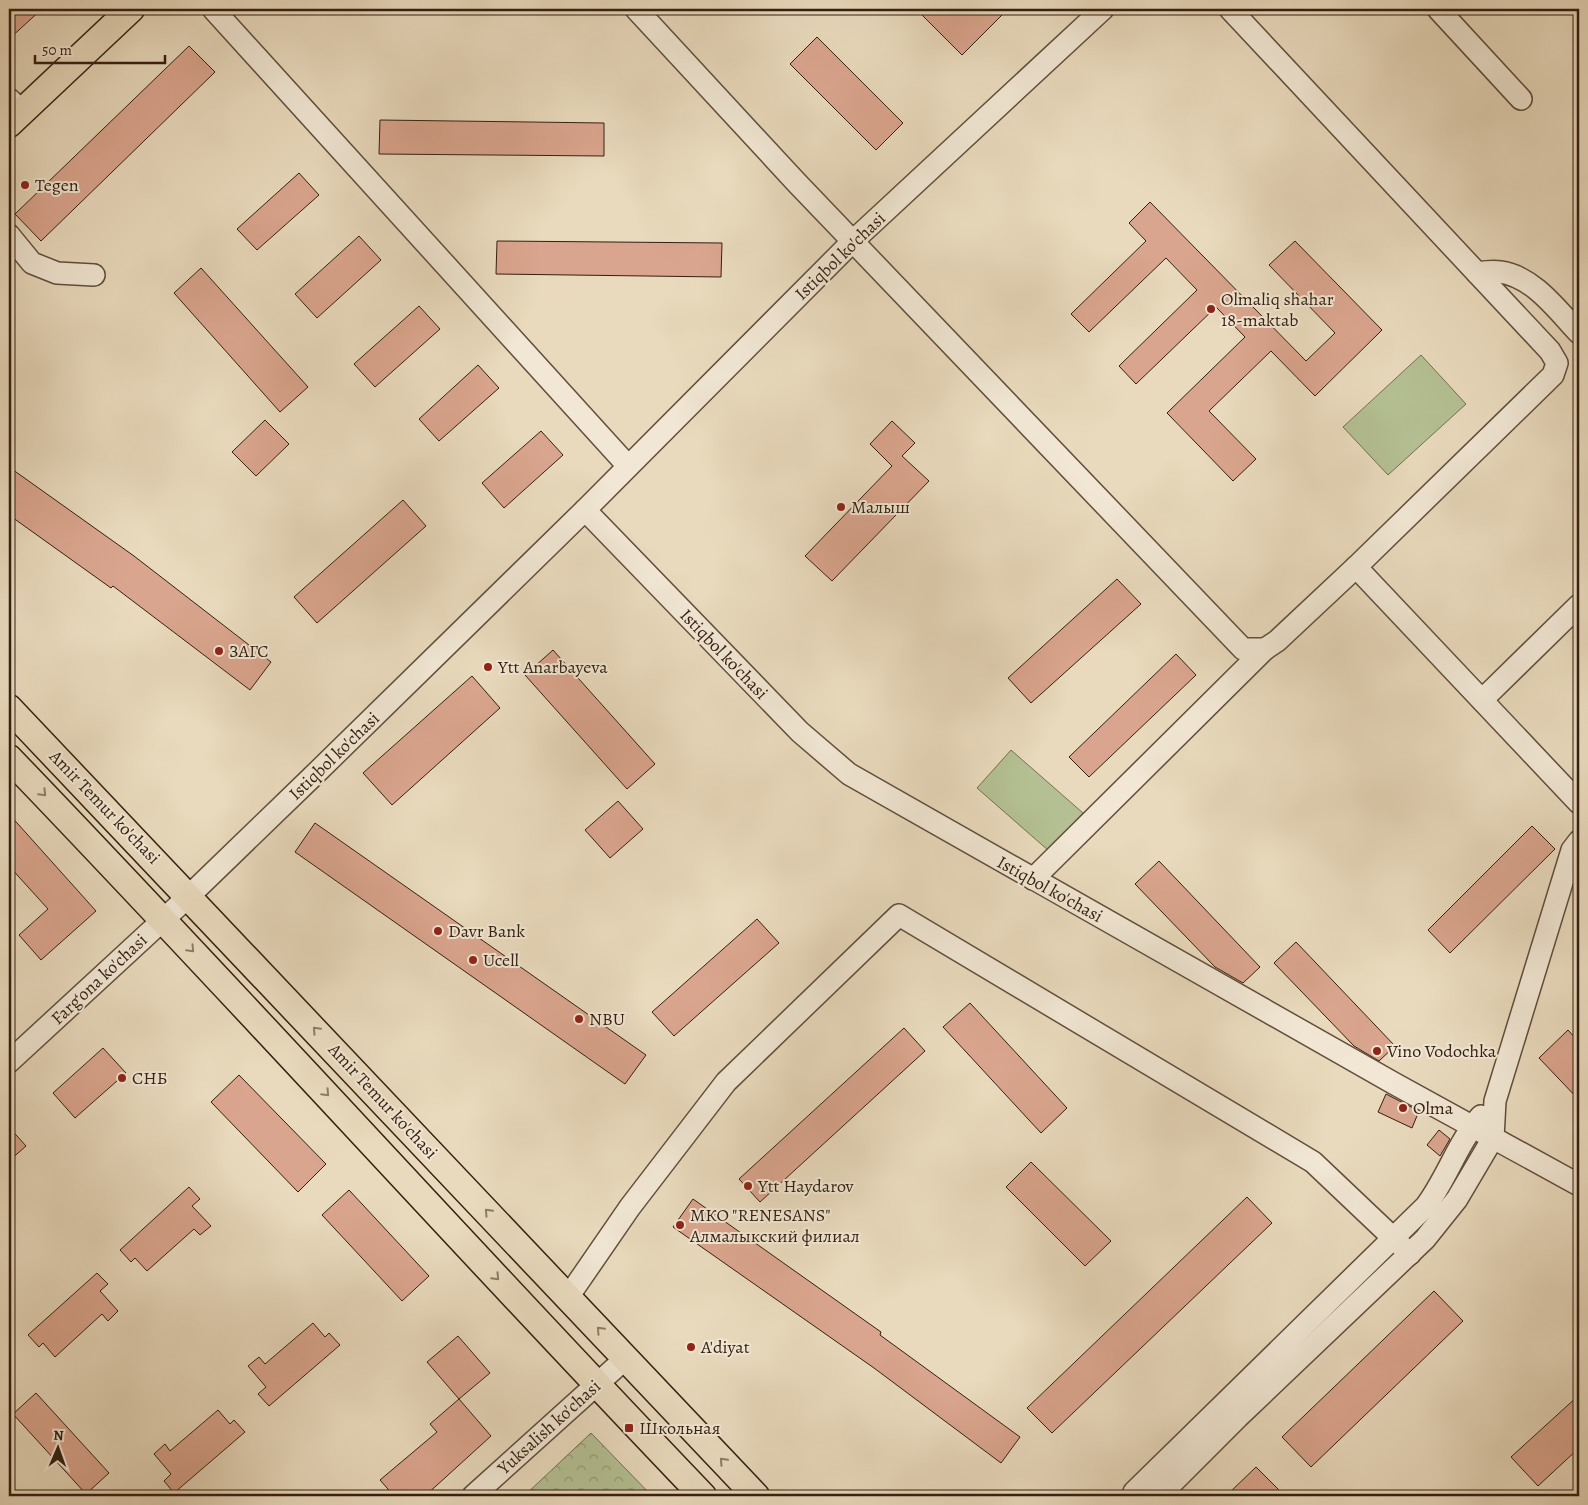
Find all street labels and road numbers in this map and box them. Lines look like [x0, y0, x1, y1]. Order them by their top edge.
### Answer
street label: Istiqbol ko'chasi [789, 207, 891, 305]
street label: Istiqbol ko'chasi [675, 603, 773, 705]
street label: Istiqbol ko'chasi [283, 707, 385, 805]
street label: Amir Temur ko'chasi [43, 744, 166, 869]
street label: Istiqbol ko'chasi [993, 850, 1107, 928]
street label: Farg‘ona ko'chasi [46, 928, 152, 1030]
street label: Amir Temur ko'chasi [322, 1037, 443, 1164]
street label: Yuksalish ko'chasi [492, 1374, 606, 1480]

